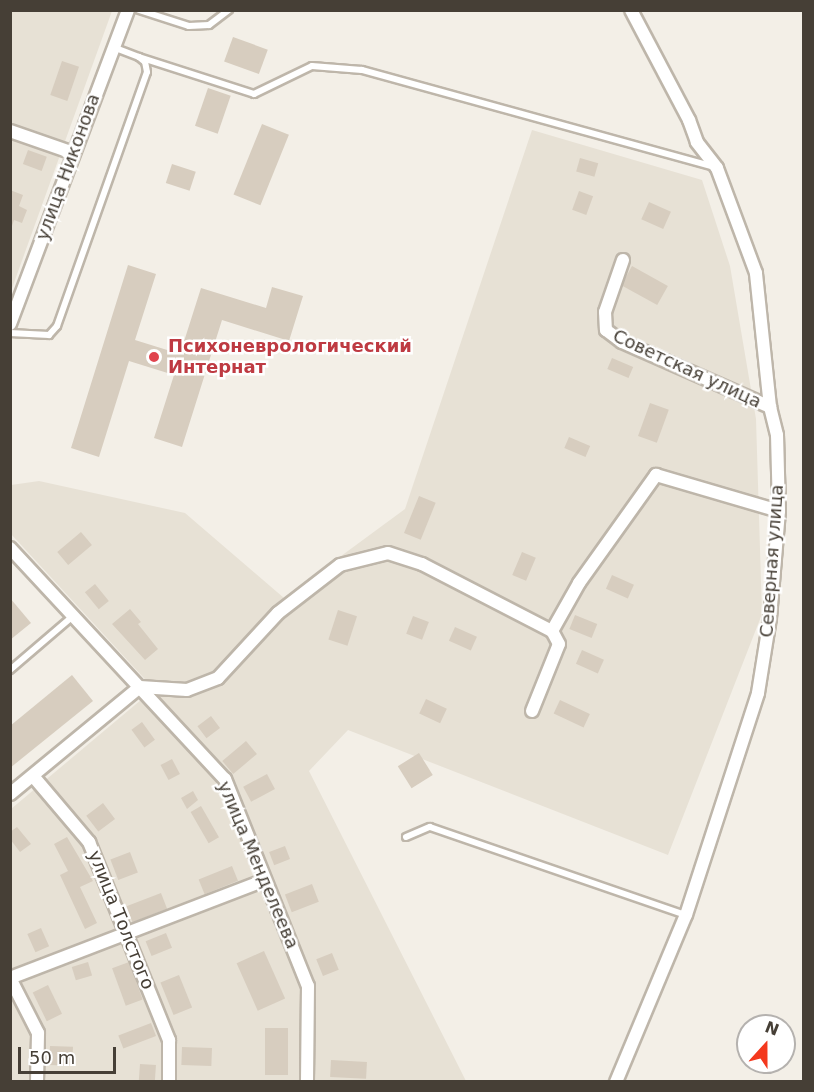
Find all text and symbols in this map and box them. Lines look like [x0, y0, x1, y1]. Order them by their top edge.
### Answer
street label: улица Никонова [31, 91, 105, 243]
street label: Советская улица [609, 325, 765, 413]
place label: Психоневрологический Интернат [168, 336, 412, 378]
marker: Психоневрологический Интернат [145, 348, 163, 366]
street label: Северная улица [756, 484, 788, 638]
street label: улица Менделеева [213, 778, 303, 952]
street label: улица Толстого [83, 847, 159, 993]
north arrow [736, 1014, 796, 1074]
text: N [762, 1017, 782, 1040]
scale bar [21, 1035, 118, 1073]
text: 50 m [29, 1047, 75, 1068]

